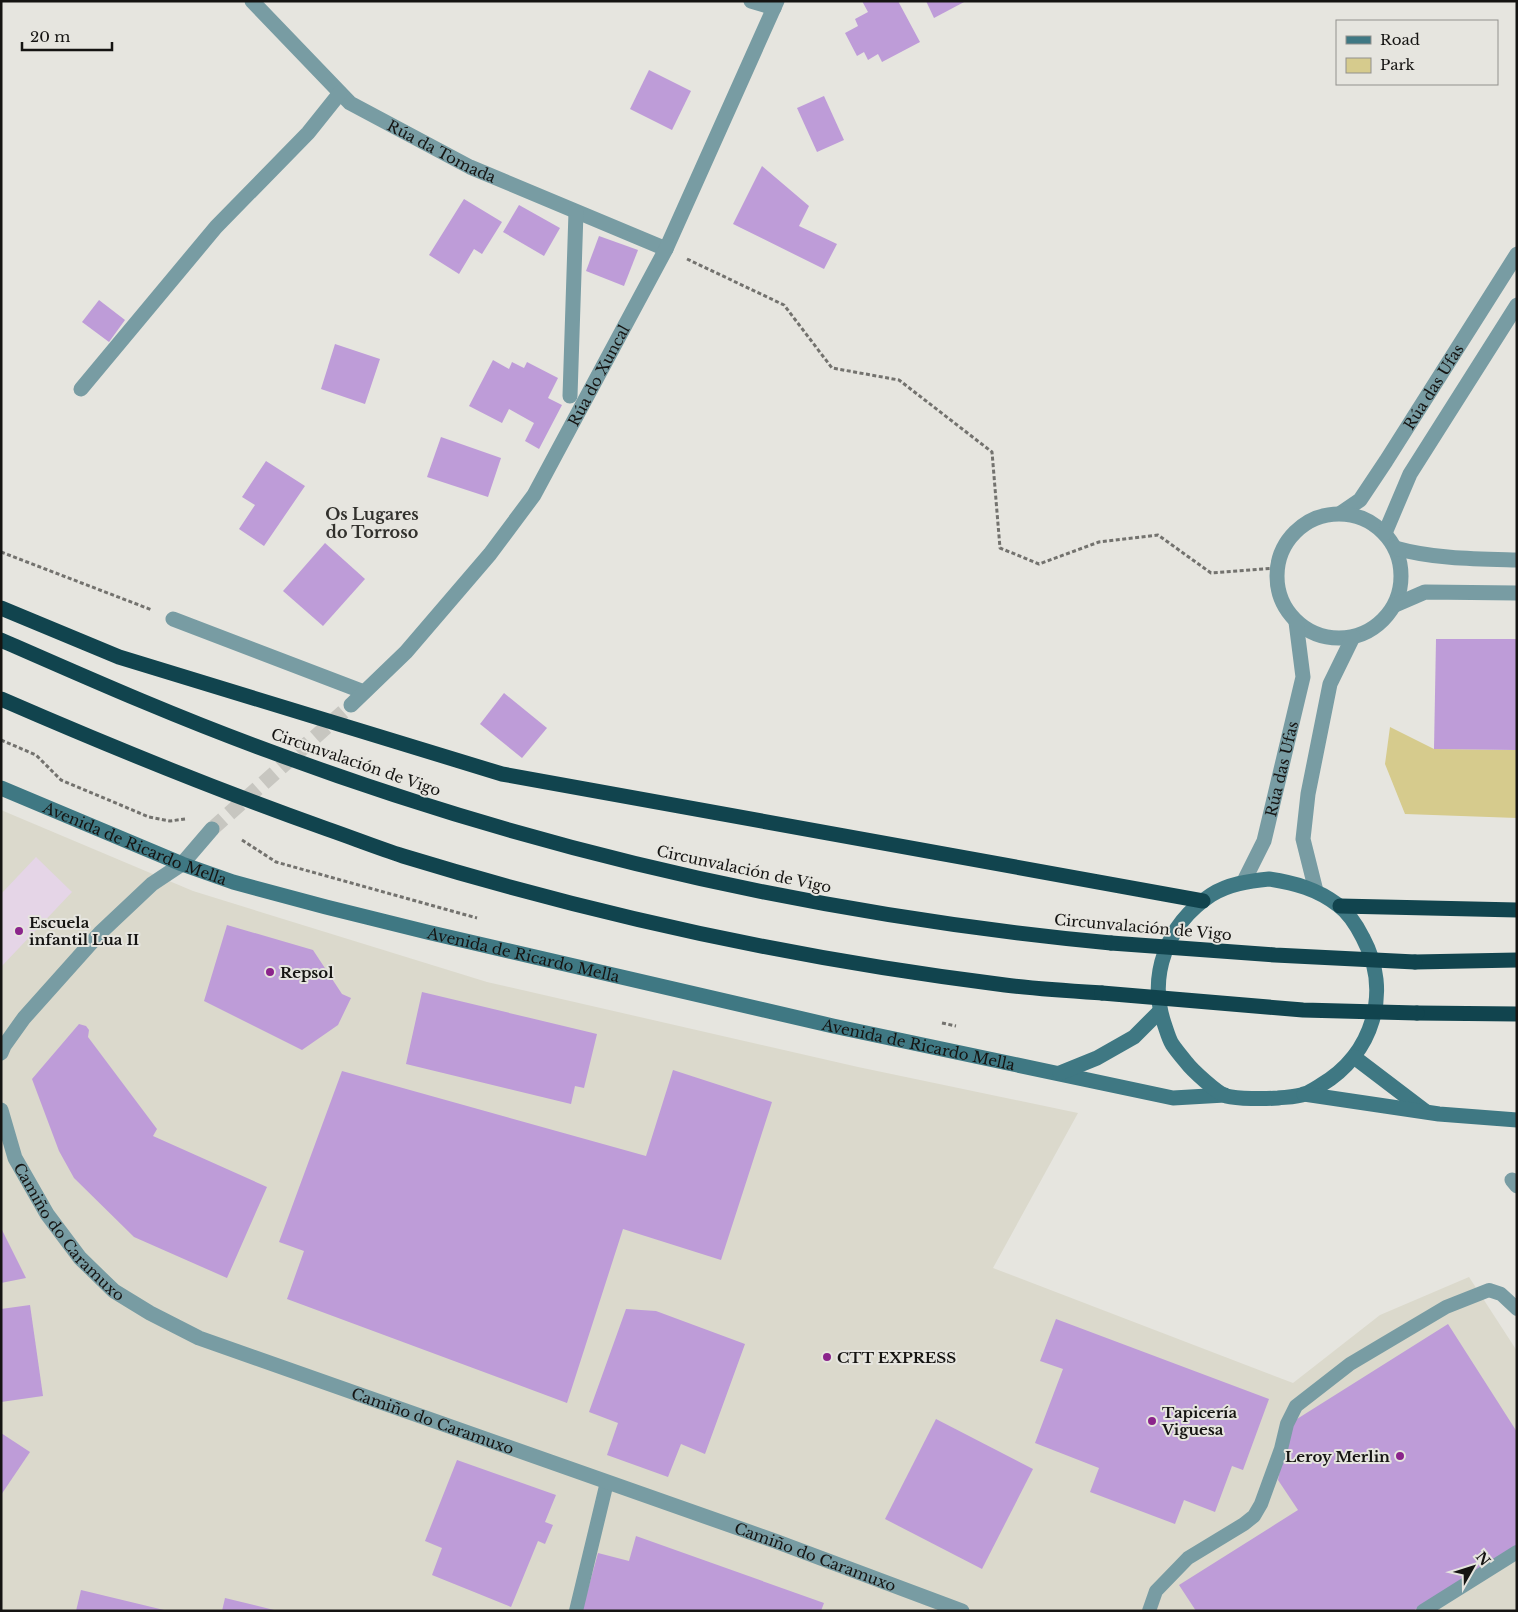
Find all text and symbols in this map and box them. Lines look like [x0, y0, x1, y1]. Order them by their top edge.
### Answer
scale bar [22, 20, 112, 52]
legend [1336, 20, 1498, 85]
text: 20 m [30, 27, 70, 46]
text: Road [1380, 30, 1420, 49]
text: Park [1380, 55, 1416, 74]
street label: Rúa da Tomada [384, 115, 500, 187]
street label: Rúa do Xuncal [563, 321, 633, 429]
street label: Rúa das Ufas [1399, 340, 1467, 433]
district label: Os Lugares do Torroso [325, 504, 419, 542]
street label: Rúa das Ufas [1261, 719, 1302, 819]
street label: Circunvalación de Vigo [269, 724, 444, 800]
street label: Avenida de Ricardo Mella [39, 797, 230, 889]
street label: Circunvalación de Vigo [655, 841, 833, 897]
street label: Circunvalación de Vigo [1053, 910, 1233, 944]
place label: Escuela infantil Lua II [29, 913, 139, 949]
street label: Avenida de Ricardo Mella [425, 923, 622, 986]
marker: Escuela infantil Lua II [13, 925, 25, 937]
place label: Repsol [280, 963, 334, 982]
marker: Repsol [264, 966, 276, 978]
street label: Avenida de Ricardo Mella [819, 1014, 1017, 1074]
street label: Camiño do Caramuxo [10, 1159, 128, 1305]
place label: CTT EXPRESS [837, 1348, 956, 1367]
marker: CTT EXPRESS [821, 1351, 833, 1363]
street label: Camiño do Caramuxo [349, 1383, 517, 1458]
place label: Tapicería Viguesa [1161, 1403, 1238, 1439]
marker: Tapicería Viguesa [1146, 1415, 1158, 1427]
place label: Leroy Merlin [1285, 1447, 1390, 1466]
marker: Leroy Merlin [1394, 1450, 1406, 1462]
street label: Camiño do Caramuxo [732, 1518, 899, 1595]
north arrow [1448, 1542, 1498, 1592]
text: N [1472, 1548, 1494, 1570]

